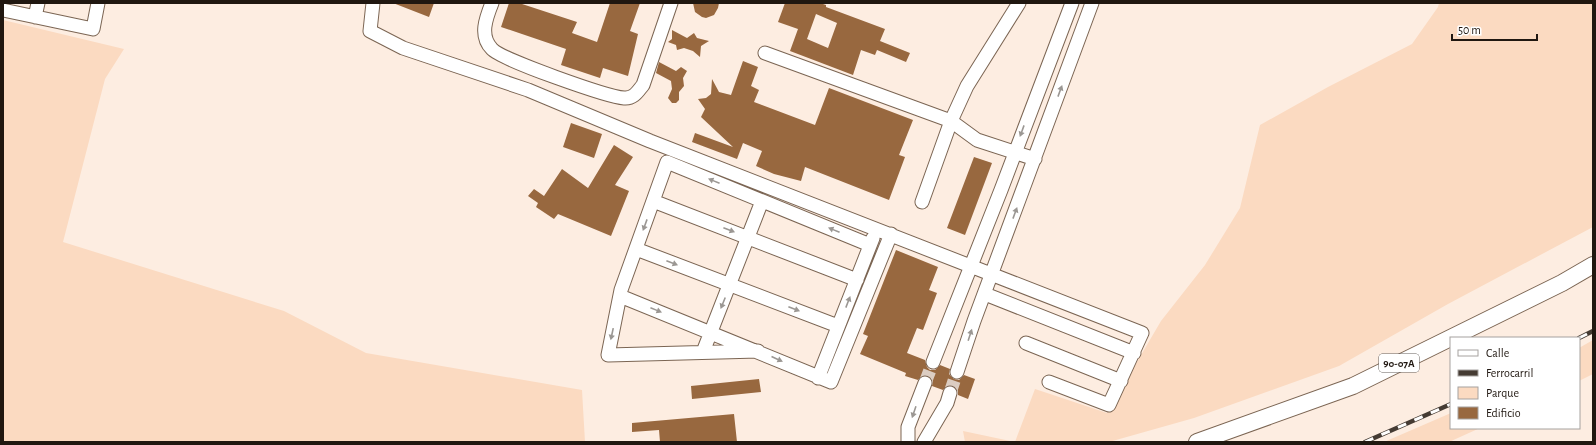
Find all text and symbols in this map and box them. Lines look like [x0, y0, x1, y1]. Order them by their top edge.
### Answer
scale bar [1452, 16, 1537, 42]
text: 50 m [1458, 24, 1481, 36]
one-way arrow [1058, 85, 1064, 97]
one-way arrow [1019, 125, 1025, 137]
one-way arrow [708, 178, 719, 184]
one-way arrow [1012, 207, 1018, 219]
one-way arrow [641, 219, 647, 231]
one-way arrow [827, 227, 839, 233]
one-way arrow [723, 228, 735, 234]
one-way arrow [667, 260, 679, 266]
one-way arrow [845, 296, 851, 308]
one-way arrow [720, 297, 726, 308]
one-way arrow [788, 307, 800, 313]
one-way arrow [651, 308, 663, 314]
one-way arrow [609, 328, 615, 340]
one-way arrow [967, 329, 973, 341]
legend [1450, 337, 1580, 429]
text: Calle [1486, 347, 1509, 359]
road number: 90-07A [1379, 354, 1419, 372]
one-way arrow [771, 356, 782, 362]
text: Ferrocarril [1486, 367, 1533, 379]
text: Parque [1486, 387, 1519, 399]
one-way arrow [910, 406, 916, 418]
text: Edificio [1486, 407, 1521, 419]

